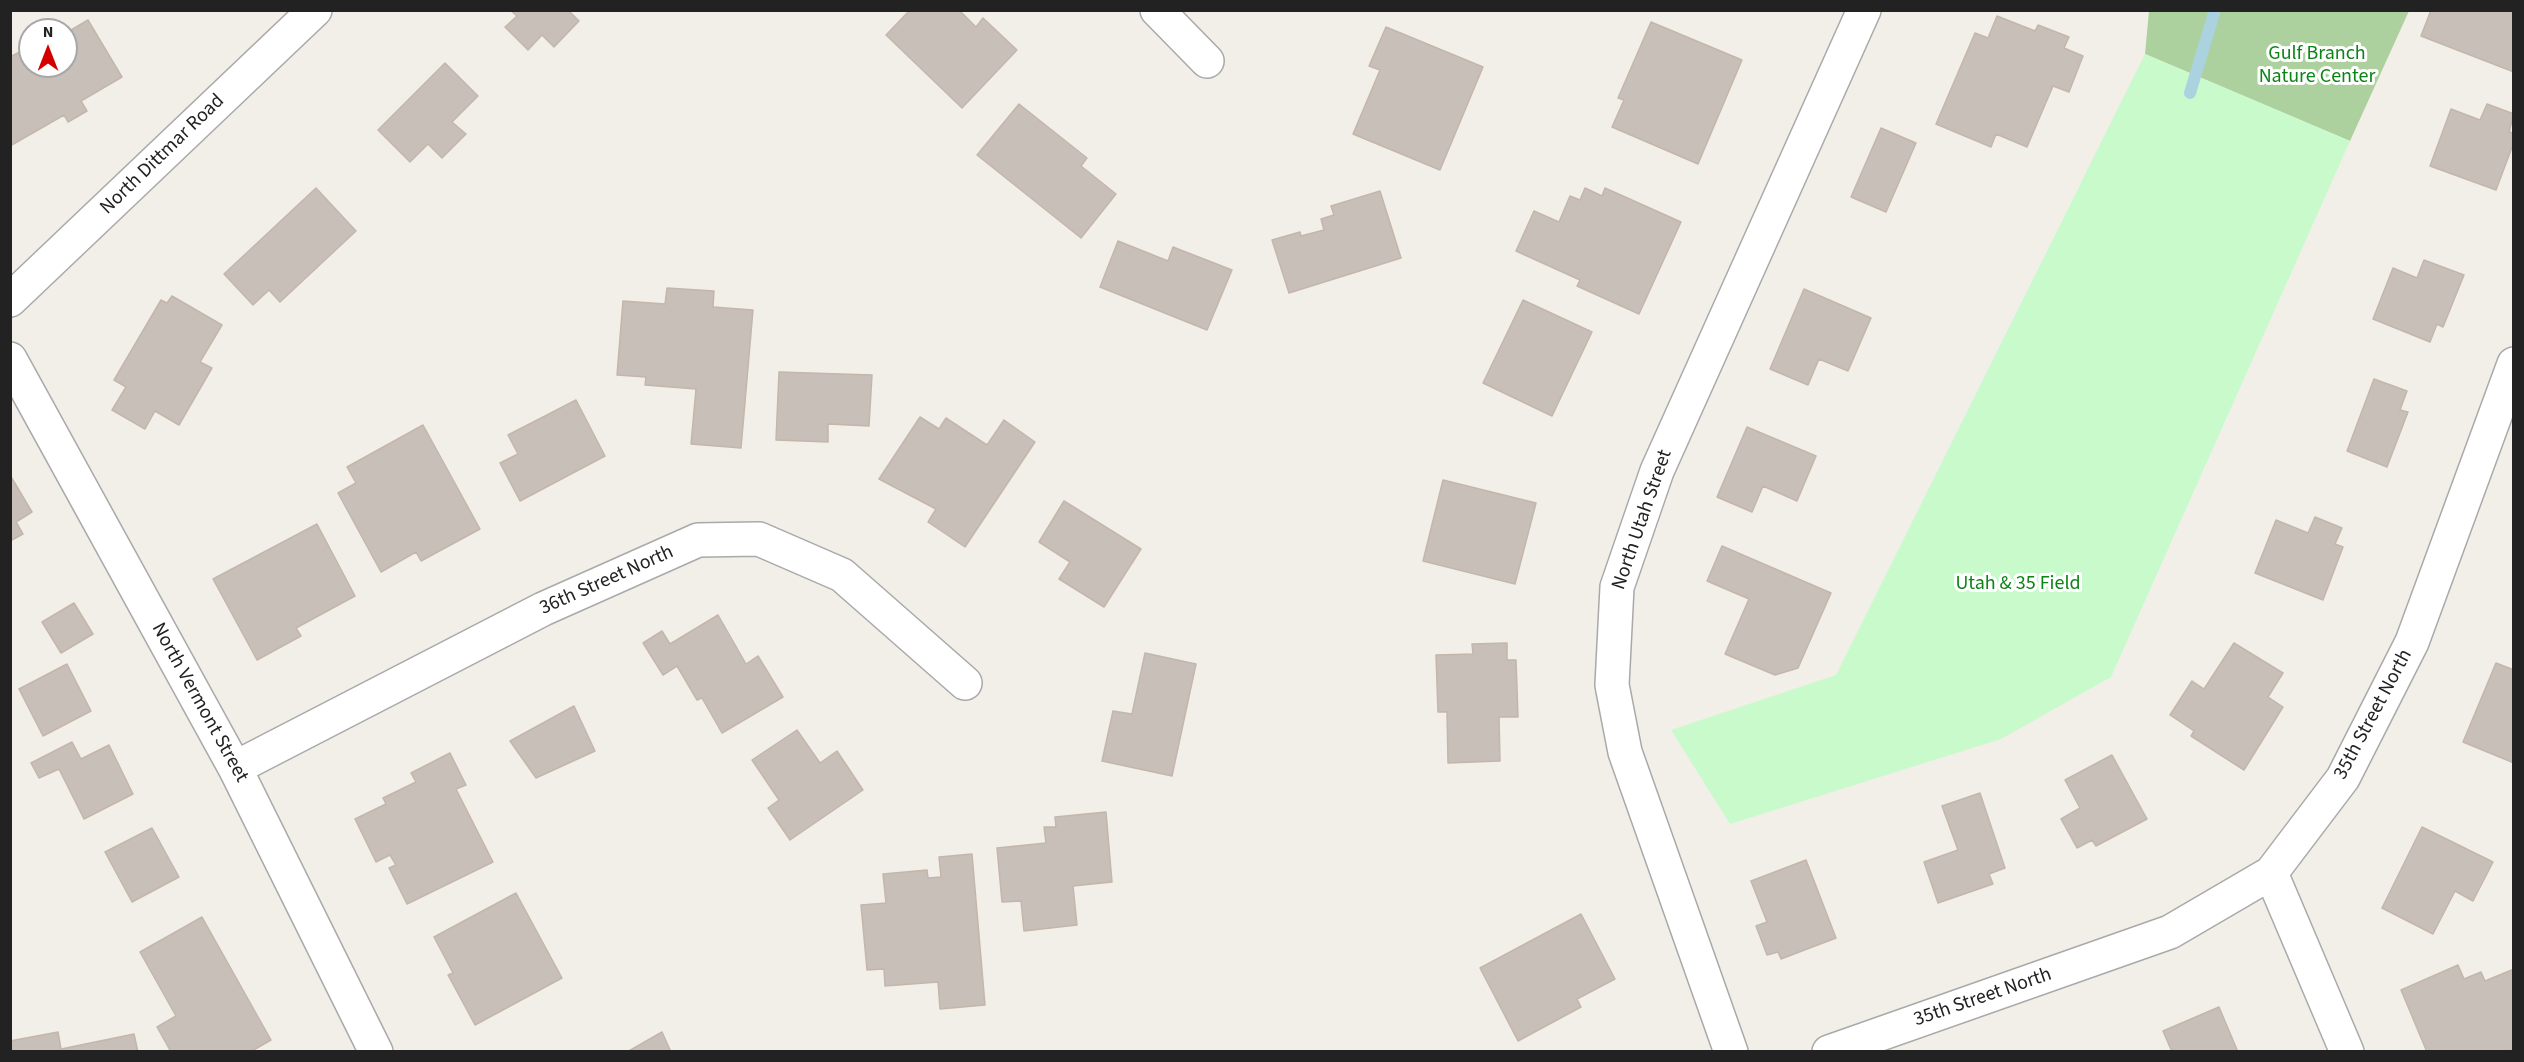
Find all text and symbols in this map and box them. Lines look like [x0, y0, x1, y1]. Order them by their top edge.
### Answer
north arrow [18, 18, 78, 78]
text: N [43, 21, 53, 43]
park label: Gulf Branch Nature Center [2259, 43, 2375, 90]
street label: North Dittmar Road [96, 90, 230, 220]
street label: North Utah Street [1608, 447, 1678, 593]
street label: 36th Street North [536, 541, 678, 621]
park label: Utah & 35 Field [1955, 573, 2081, 597]
street label: North Vermont Street [145, 619, 253, 787]
street label: 35th Street North [2330, 646, 2418, 784]
street label: 35th Street North [1911, 963, 2055, 1033]

